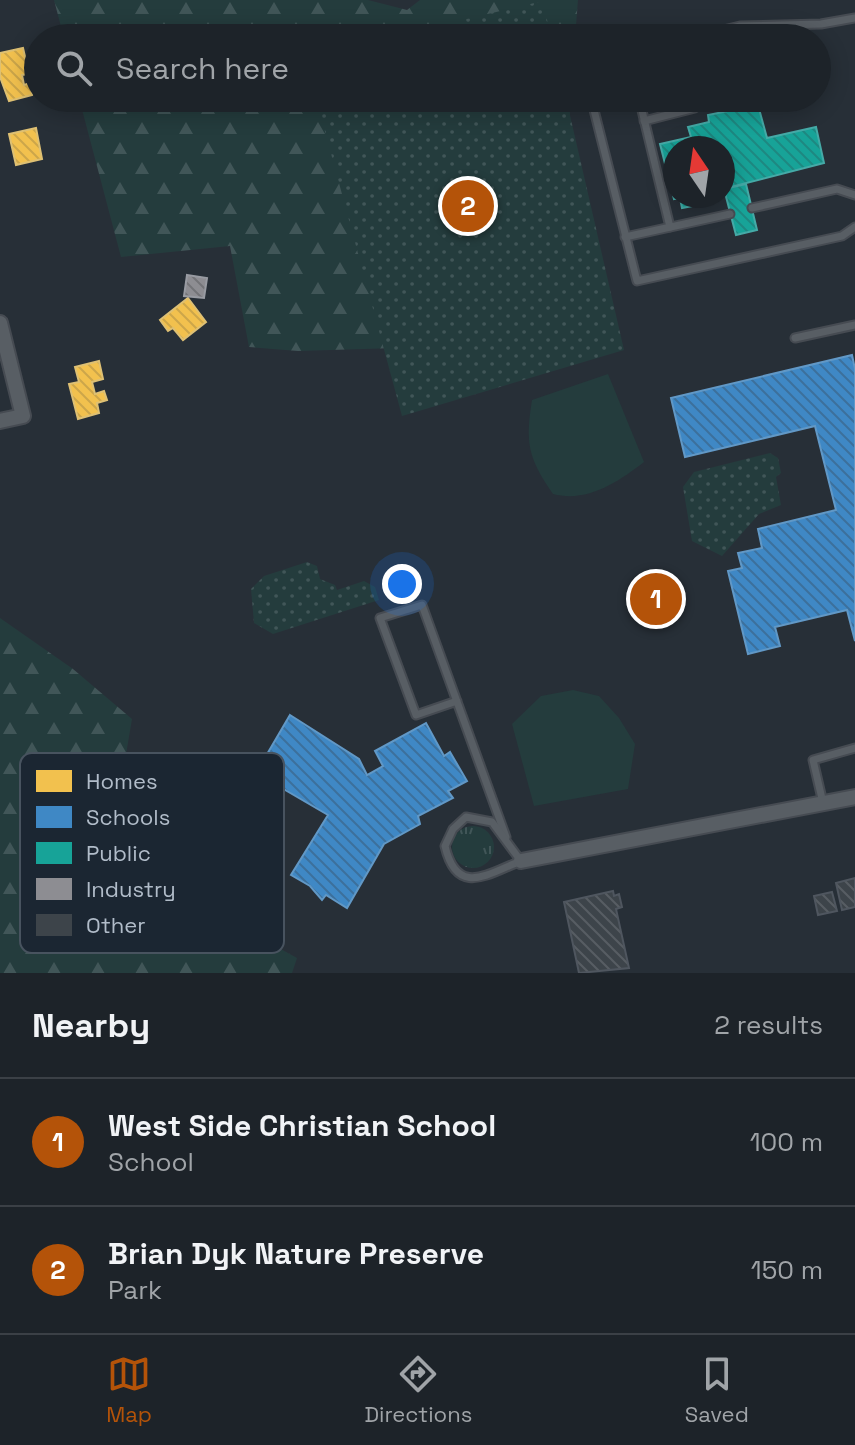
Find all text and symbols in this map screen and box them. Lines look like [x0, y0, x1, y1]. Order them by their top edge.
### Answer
search box [24, 24, 831, 112]
icon: search [52, 46, 96, 90]
text: Search here [116, 49, 289, 88]
north arrow [663, 136, 735, 208]
pin: 2 [442, 176, 494, 236]
your location [382, 564, 422, 604]
pin: 1 [630, 569, 682, 629]
legend [20, 753, 284, 953]
text: Homes [86, 767, 158, 795]
text: Schools [86, 803, 170, 831]
text: Public [86, 839, 151, 867]
text: Industry [86, 875, 176, 903]
text: Other [86, 911, 146, 939]
text: Nearby [32, 1004, 150, 1047]
text: 2 results [714, 1008, 823, 1042]
text: West Side Christian School [108, 1106, 496, 1145]
text: 1 [52, 1125, 64, 1159]
text: 100 m [750, 1125, 823, 1159]
text: School [108, 1145, 194, 1179]
text: Brian Dyk Nature Preserve [108, 1234, 484, 1273]
text: 2 [50, 1253, 66, 1287]
text: 150 m [751, 1253, 823, 1287]
text: Park [108, 1273, 162, 1307]
tab: Map [106, 1352, 152, 1428]
tab: Directions [364, 1352, 472, 1428]
tab: Saved [685, 1352, 749, 1428]

